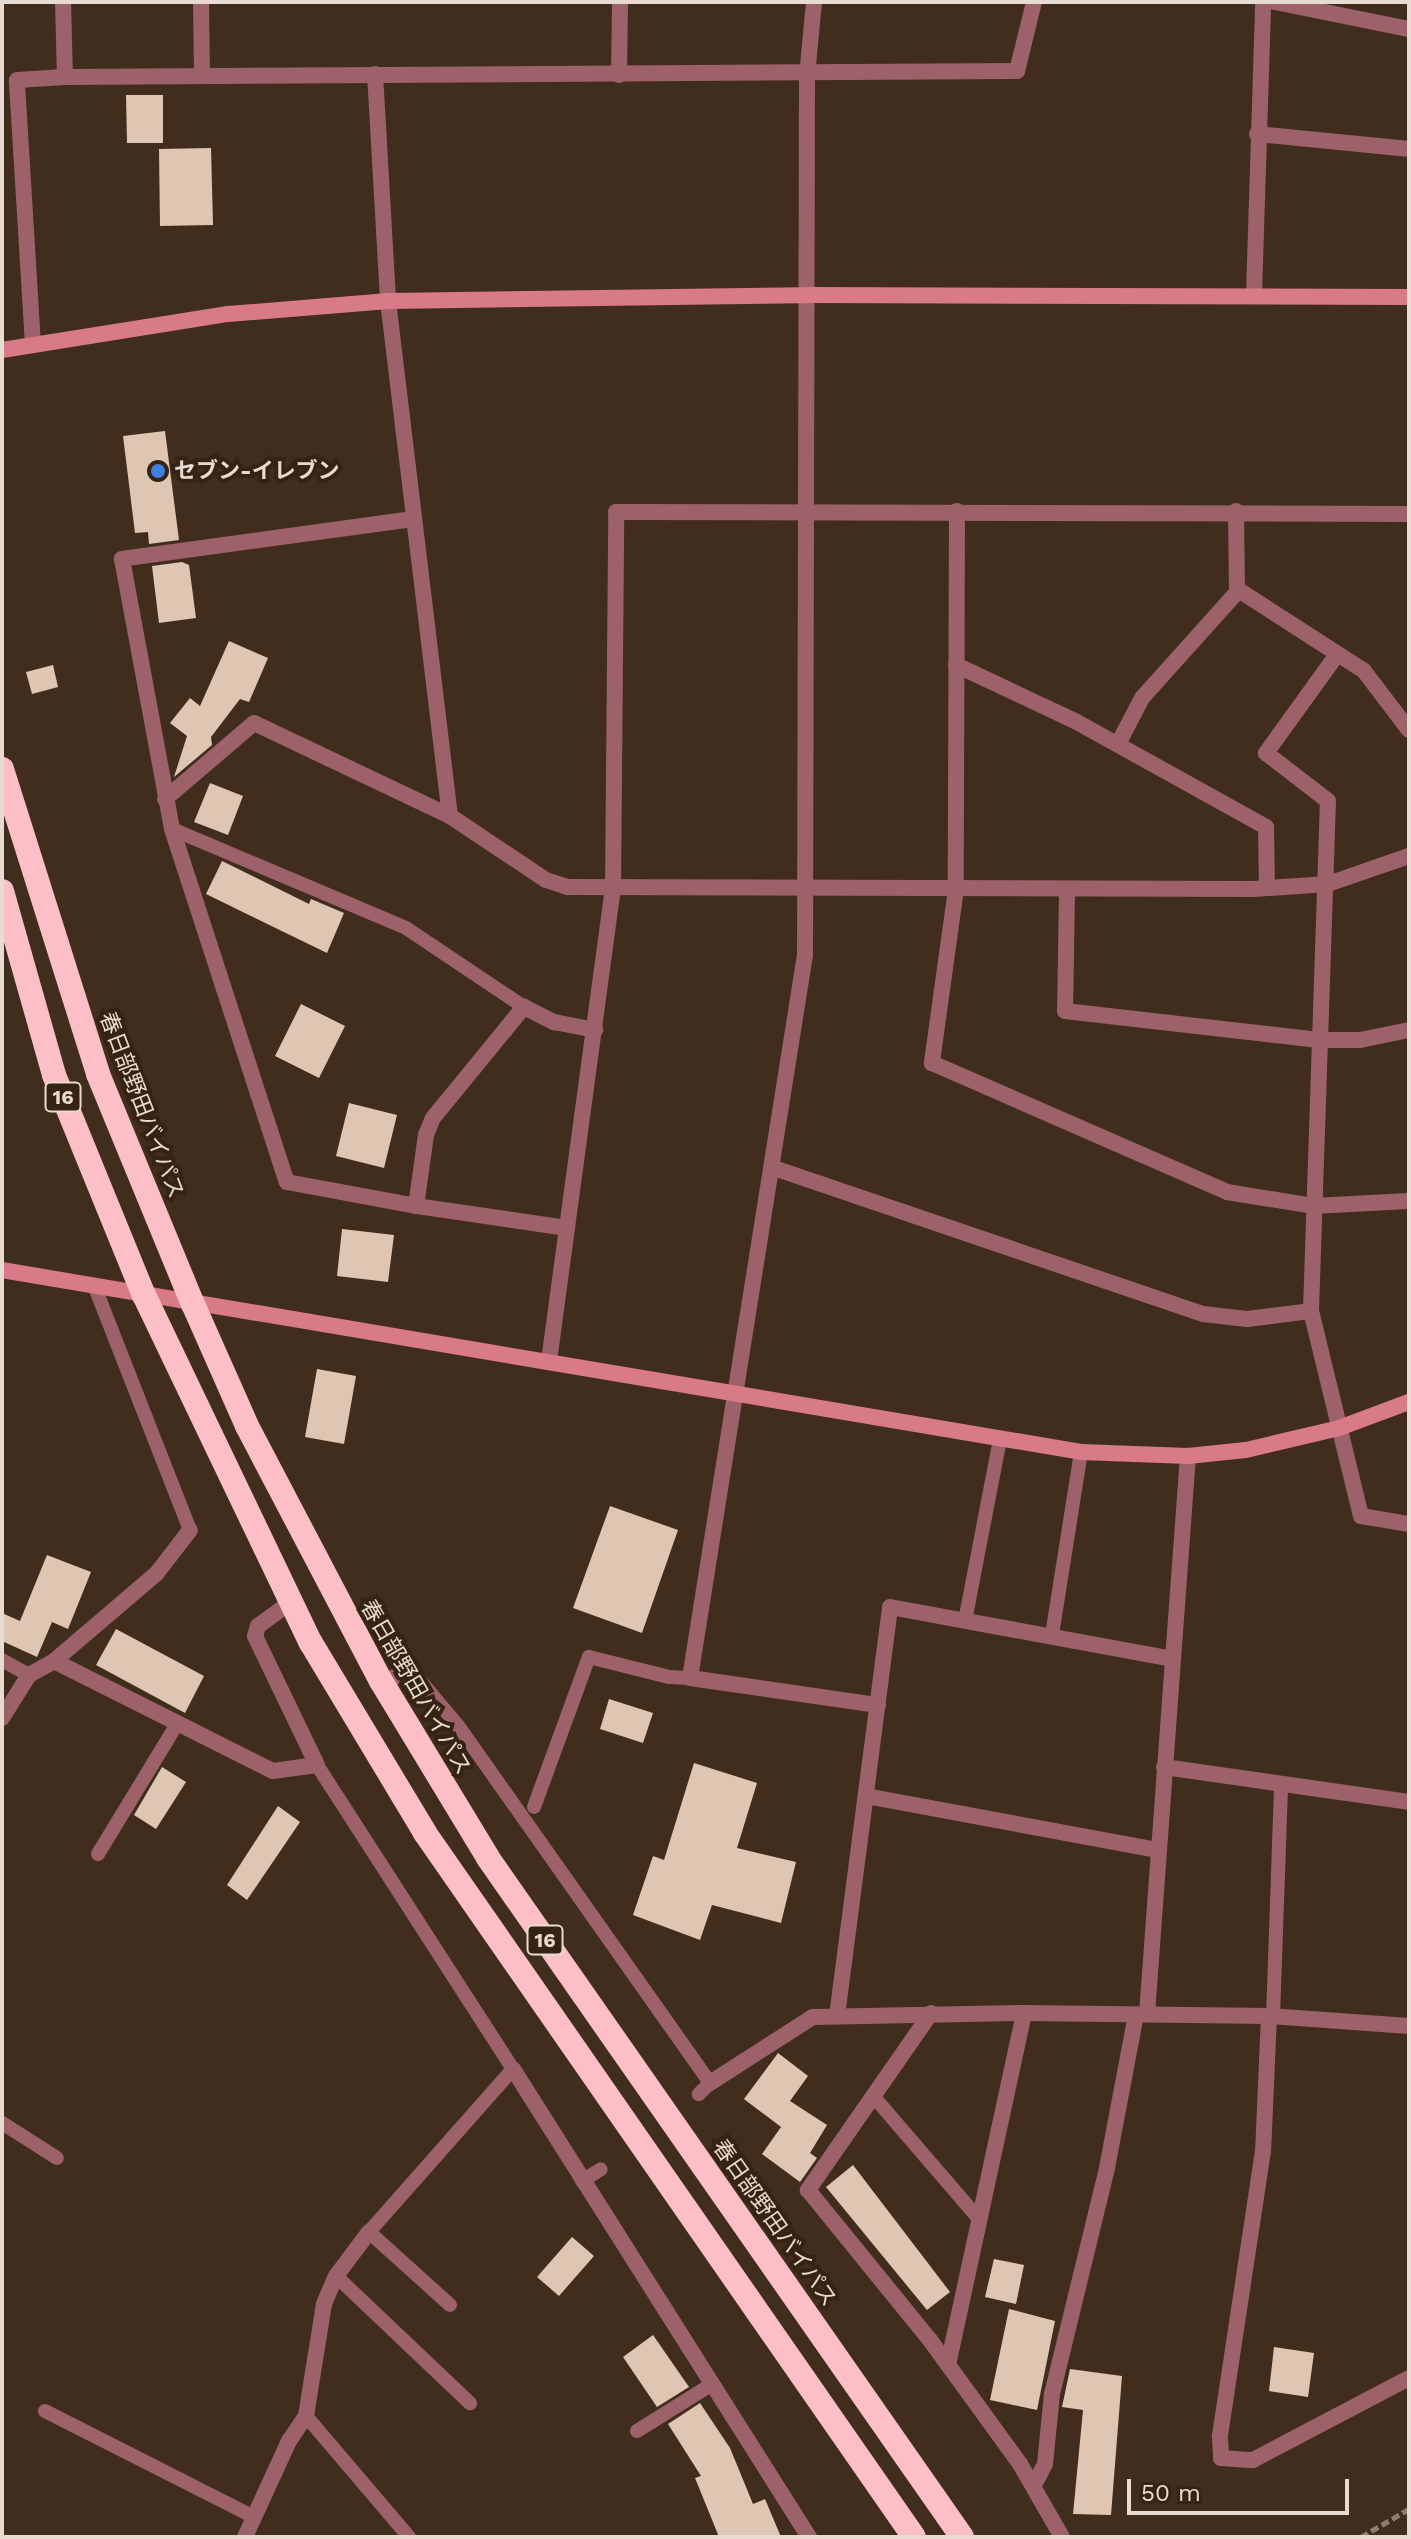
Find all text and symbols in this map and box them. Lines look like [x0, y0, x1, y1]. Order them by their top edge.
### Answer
place label: セブン-イレブン [174, 458, 340, 484]
marker: セブン-イレブン [149, 462, 167, 480]
street label: 春日部野田バイパス [94, 1008, 190, 1202]
road number: 16 [43, 1081, 83, 1113]
street label: 春日部野田バイパス [355, 1595, 477, 1779]
road number: 16 [525, 1924, 565, 1956]
street label: 春日部野田バイパス [707, 2134, 843, 2312]
scale bar [1131, 2463, 1353, 2513]
text: 50 m [1141, 2479, 1201, 2507]

